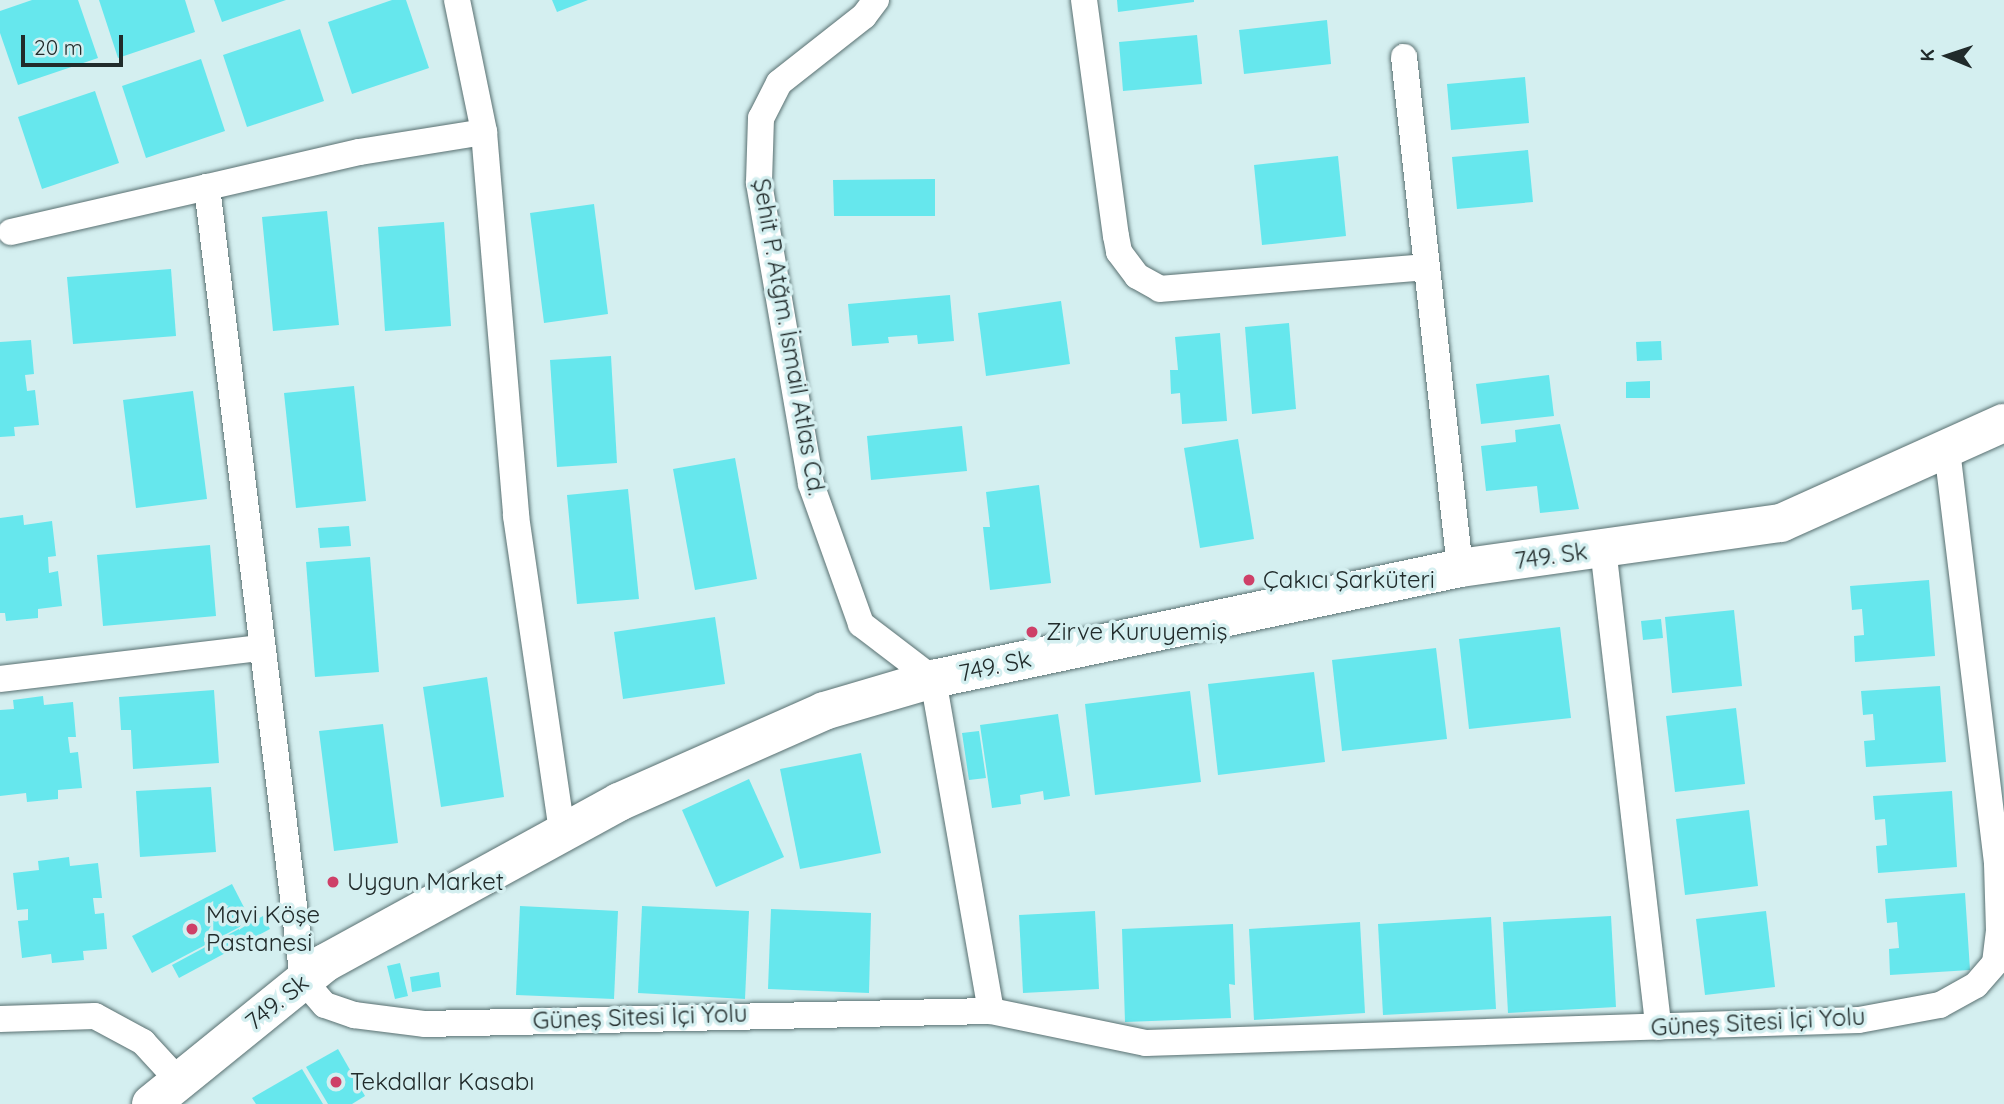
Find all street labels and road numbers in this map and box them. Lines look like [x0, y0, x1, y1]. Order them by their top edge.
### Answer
street label: Şehit P. Atğm. İsmail Atlas Cd. [747, 176, 831, 498]
street label: 749. Sk [1513, 537, 1589, 575]
street label: 749. Sk [956, 644, 1034, 688]
street label: 749. Sk [240, 968, 314, 1036]
street label: Güneş Sitesi İçi Yolu [532, 999, 748, 1035]
street label: Güneş Sitesi İçi Yolu [1650, 1002, 1866, 1042]

